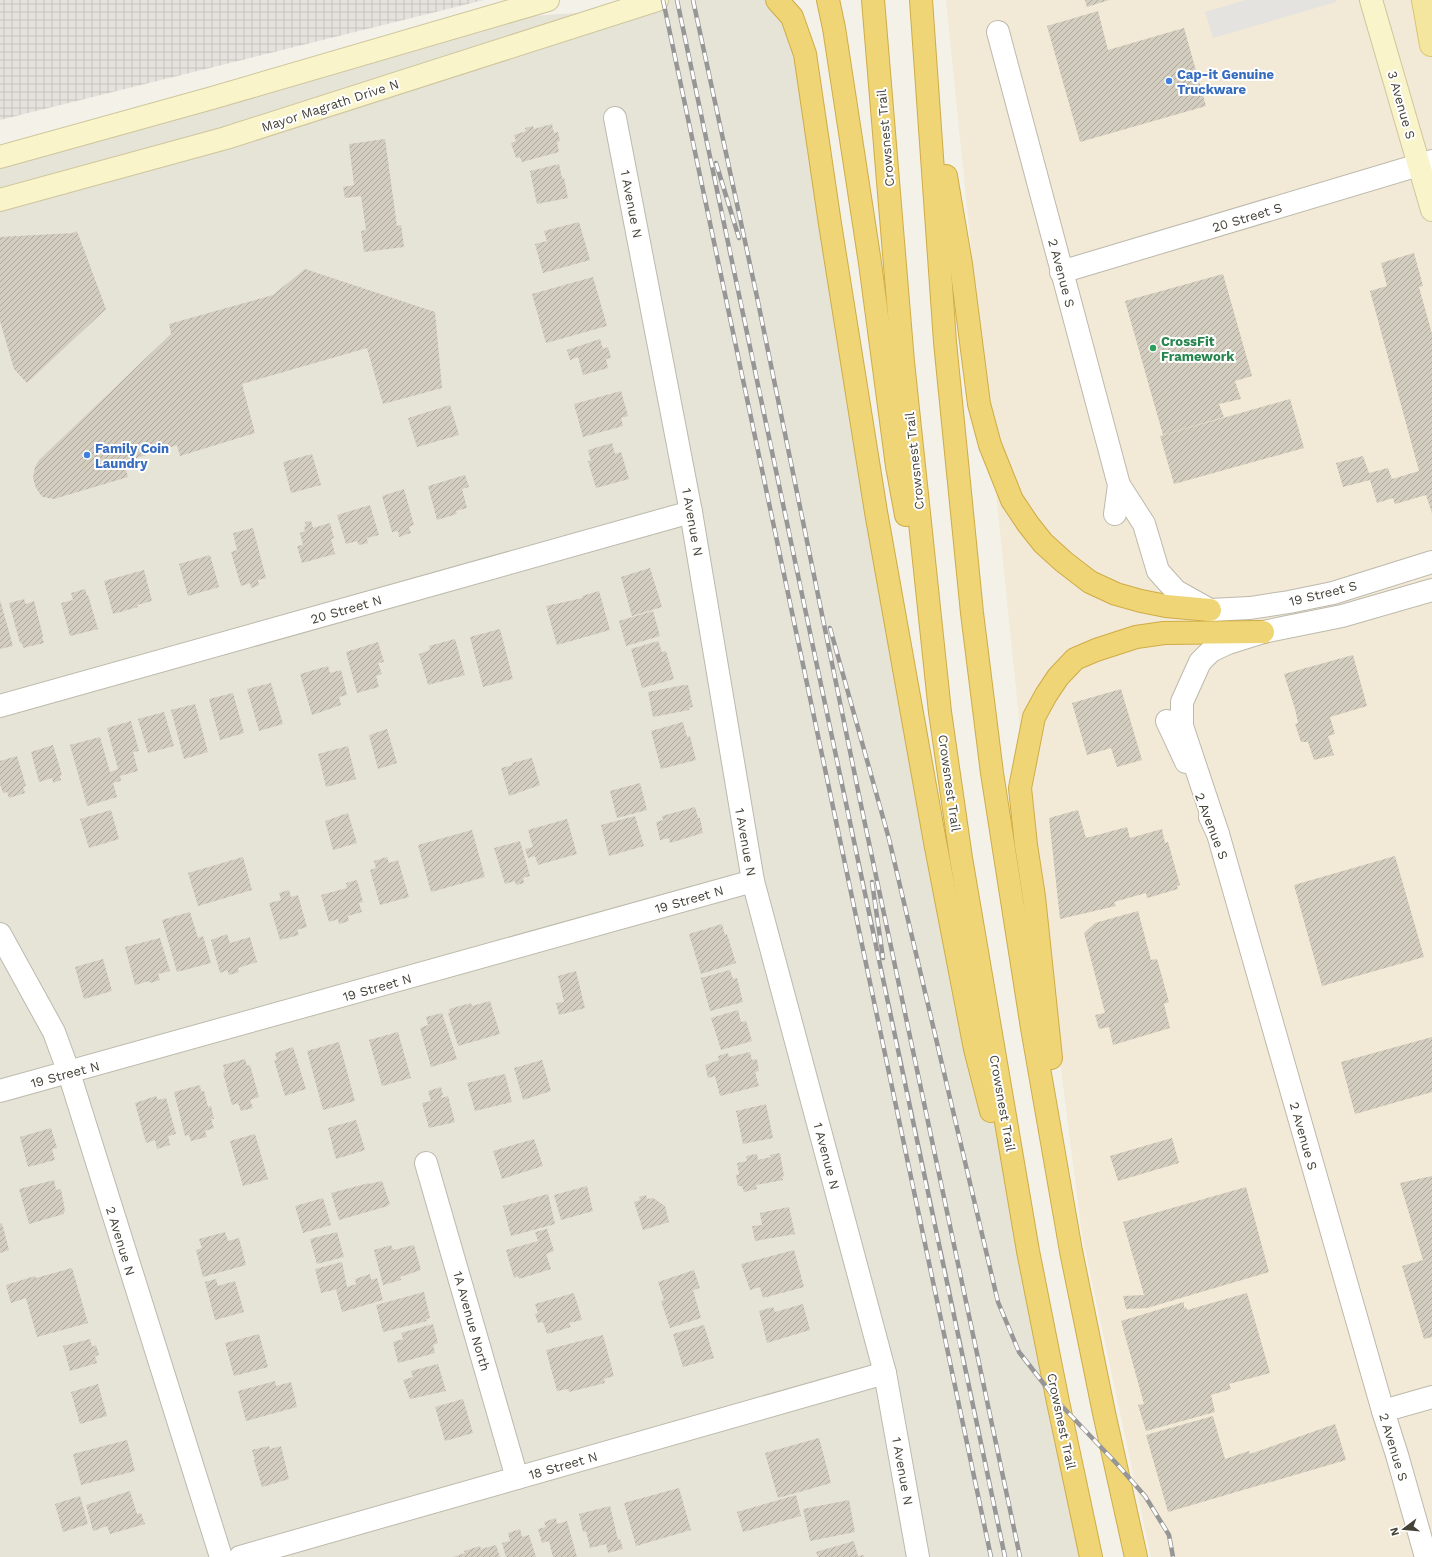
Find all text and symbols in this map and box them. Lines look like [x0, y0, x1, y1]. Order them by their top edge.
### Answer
place label: Cap-it Genuine Truckware [1177, 67, 1274, 97]
street label: 3 Avenue S [1385, 69, 1418, 141]
street label: Mayor Magrath Drive N [260, 76, 401, 135]
marker: Cap-it Genuine Truckware [1164, 76, 1174, 86]
street label: Crowsnest Trail [874, 88, 897, 187]
street label: 1 Avenue N [618, 169, 645, 239]
street label: 20 Street S [1211, 200, 1284, 235]
street label: 2 Avenue S [1045, 237, 1078, 309]
place label: CrossFit Framework [1161, 334, 1235, 364]
marker: CrossFit Framework [1148, 343, 1158, 353]
street label: Crowsnest Trail [902, 411, 927, 510]
place label: Family Coin Laundry [95, 441, 169, 471]
marker: Family Coin Laundry [82, 450, 92, 460]
street label: 1 Avenue N [679, 487, 706, 557]
street label: 19 Street S [1288, 578, 1359, 609]
street label: 20 Street N [309, 592, 383, 627]
street label: Crowsnest Trail [935, 734, 964, 833]
street label: 2 Avenue S [1192, 791, 1231, 862]
street label: 1 Avenue N [732, 807, 759, 877]
street label: 19 Street N [653, 883, 725, 916]
street label: 19 Street N [341, 971, 413, 1004]
street label: Crowsnest Trail [987, 1054, 1018, 1153]
street label: 19 Street N [29, 1058, 101, 1091]
street label: 2 Avenue S [1287, 1100, 1320, 1172]
street label: 1 Avenue N [810, 1121, 843, 1191]
street label: 2 Avenue N [103, 1205, 138, 1278]
street label: 1A Avenue North [450, 1270, 493, 1373]
street label: Crowsnest Trail [1044, 1372, 1079, 1471]
street label: 2 Avenue S [1376, 1411, 1411, 1483]
street label: 1 Avenue N [889, 1436, 916, 1506]
street label: 18 Street N [527, 1449, 599, 1482]
north arrow [1384, 1509, 1424, 1549]
text: N [1387, 1526, 1402, 1537]

